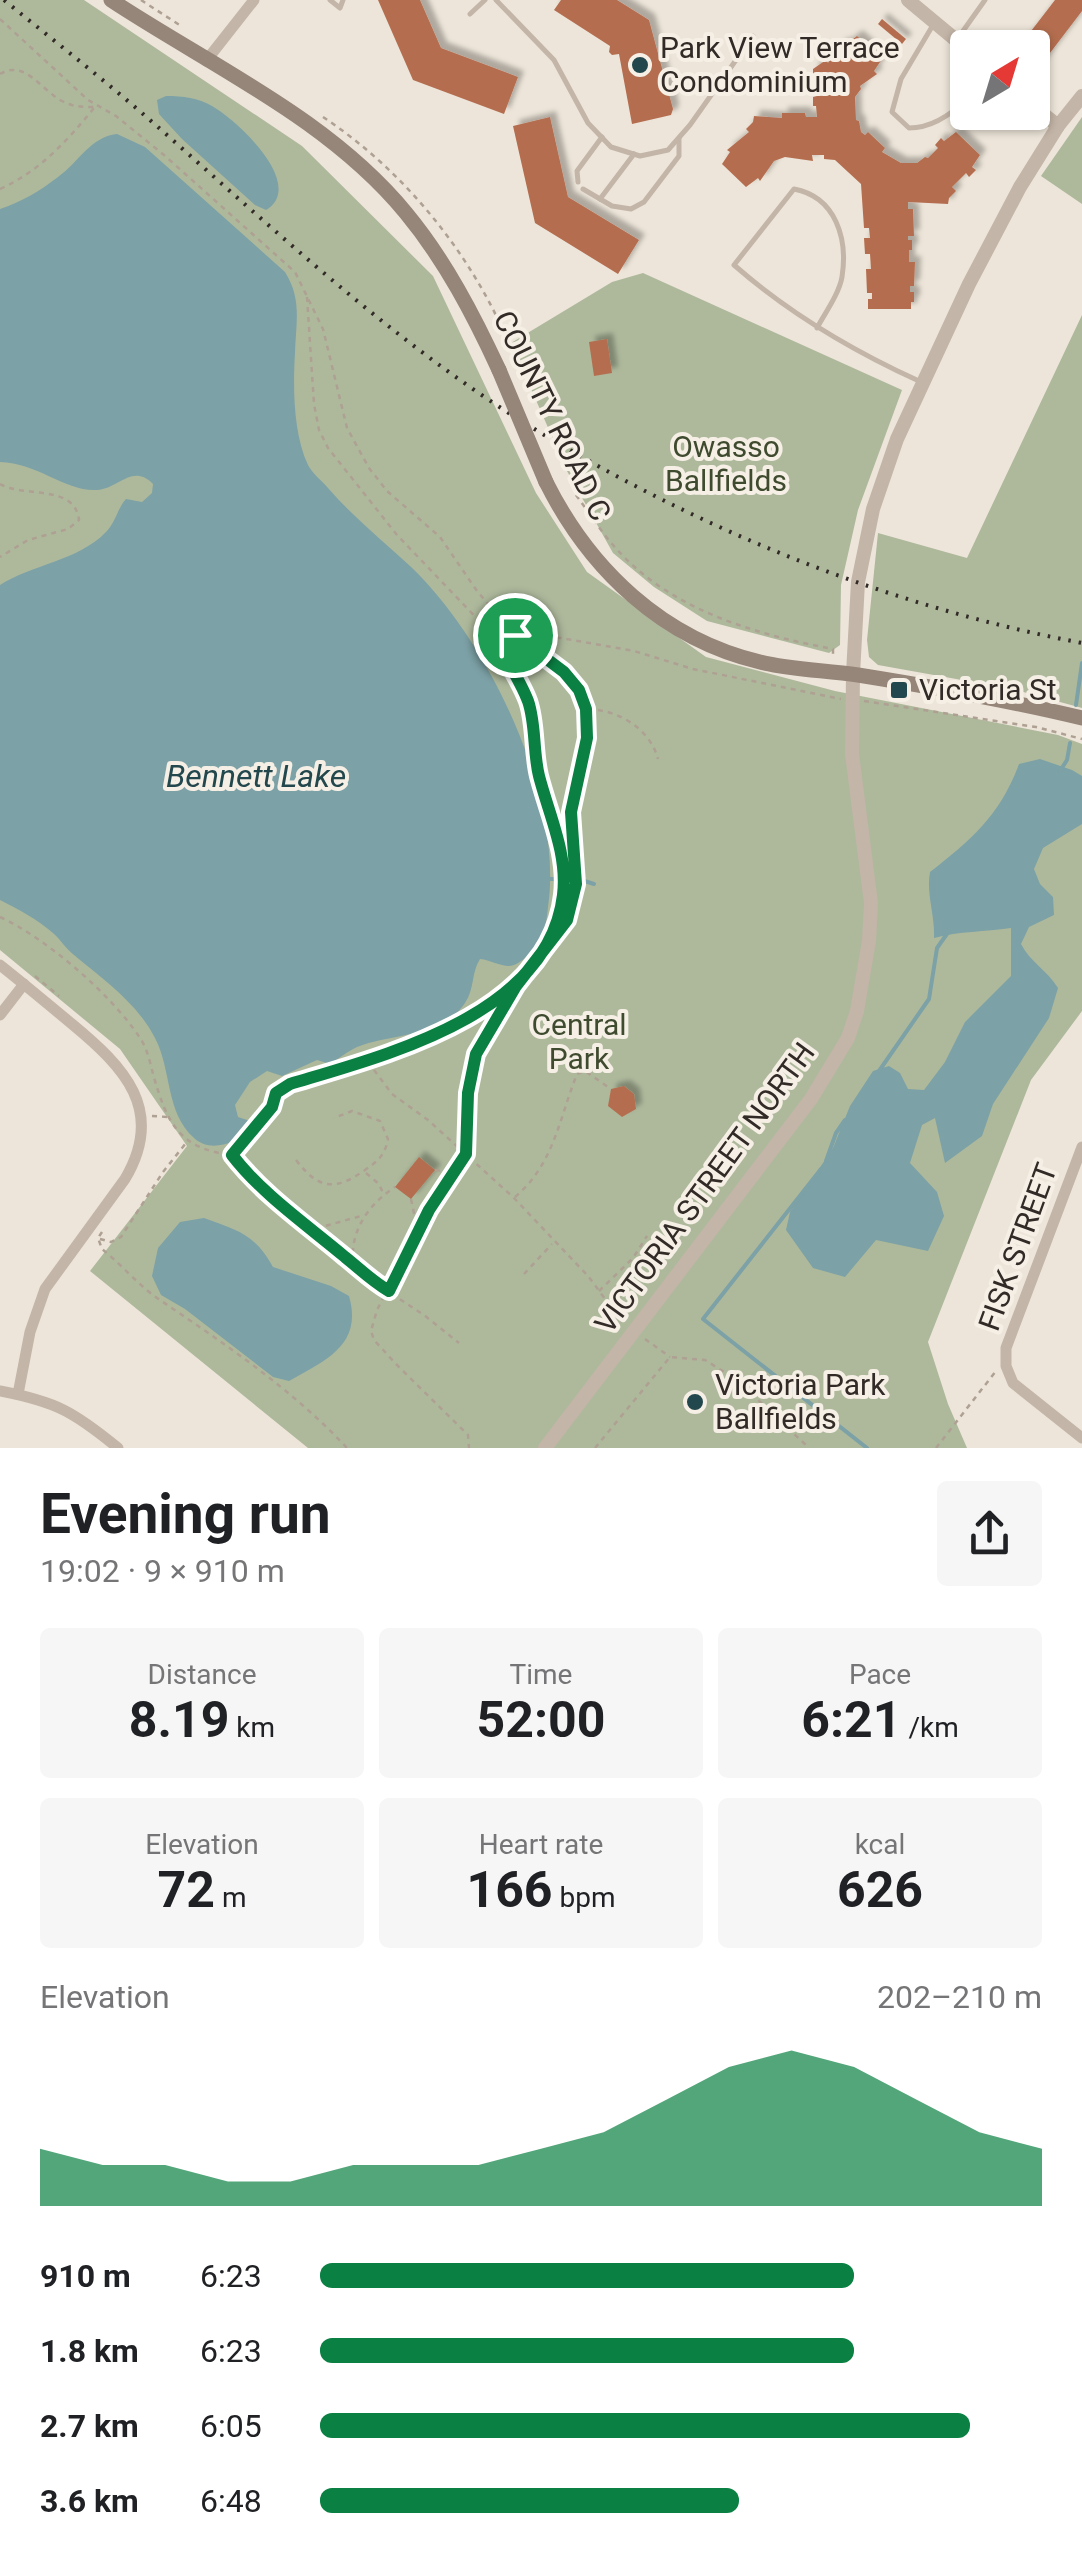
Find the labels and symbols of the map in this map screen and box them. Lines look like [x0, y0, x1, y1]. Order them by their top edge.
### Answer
place label: Park View Terrace Condominium [660, 30, 900, 99]
north arrow [950, 30, 1050, 130]
marker: Park View Terrace Condominium [629, 54, 651, 76]
street label: COUNTY ROAD C [486, 305, 618, 526]
park label: Owasso Ballfields [665, 429, 787, 498]
pin [473, 593, 558, 678]
place label: Victoria St [919, 672, 1057, 707]
marker: Victoria St [888, 679, 910, 701]
water label: Bennett Lake [166, 757, 346, 795]
park label: Central Park [531, 1007, 627, 1076]
street label: VICTORIA STREET NORTH [587, 1036, 822, 1340]
street label: FISK STREET [971, 1158, 1064, 1335]
place label: Victoria Park Ballfields [715, 1367, 886, 1436]
marker: Victoria Park Ballfields [684, 1391, 706, 1413]

